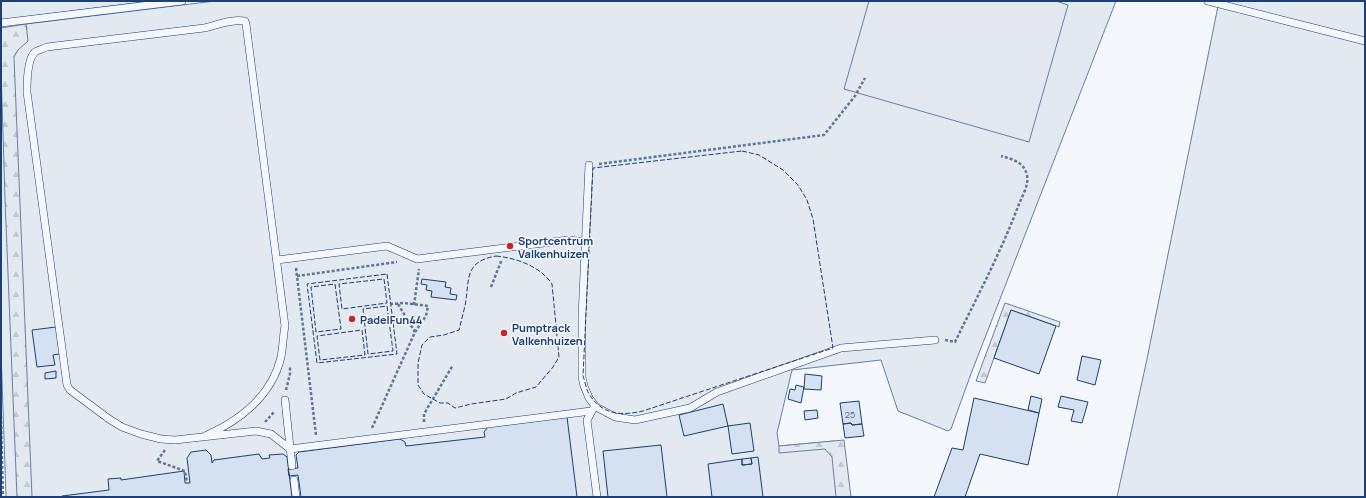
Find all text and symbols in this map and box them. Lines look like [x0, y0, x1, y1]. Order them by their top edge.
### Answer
place label: Sportcentrum Valkenhuizen [518, 233, 593, 261]
marker: Sportcentrum Valkenhuizen [505, 241, 515, 251]
place label: PadelFun44 [360, 312, 423, 327]
marker: PadelFun44 [347, 314, 357, 324]
place label: Pumptrack Valkenhuizen [512, 320, 583, 348]
marker: Pumptrack Valkenhuizen [499, 328, 509, 338]
house number: 25 [845, 408, 855, 421]

